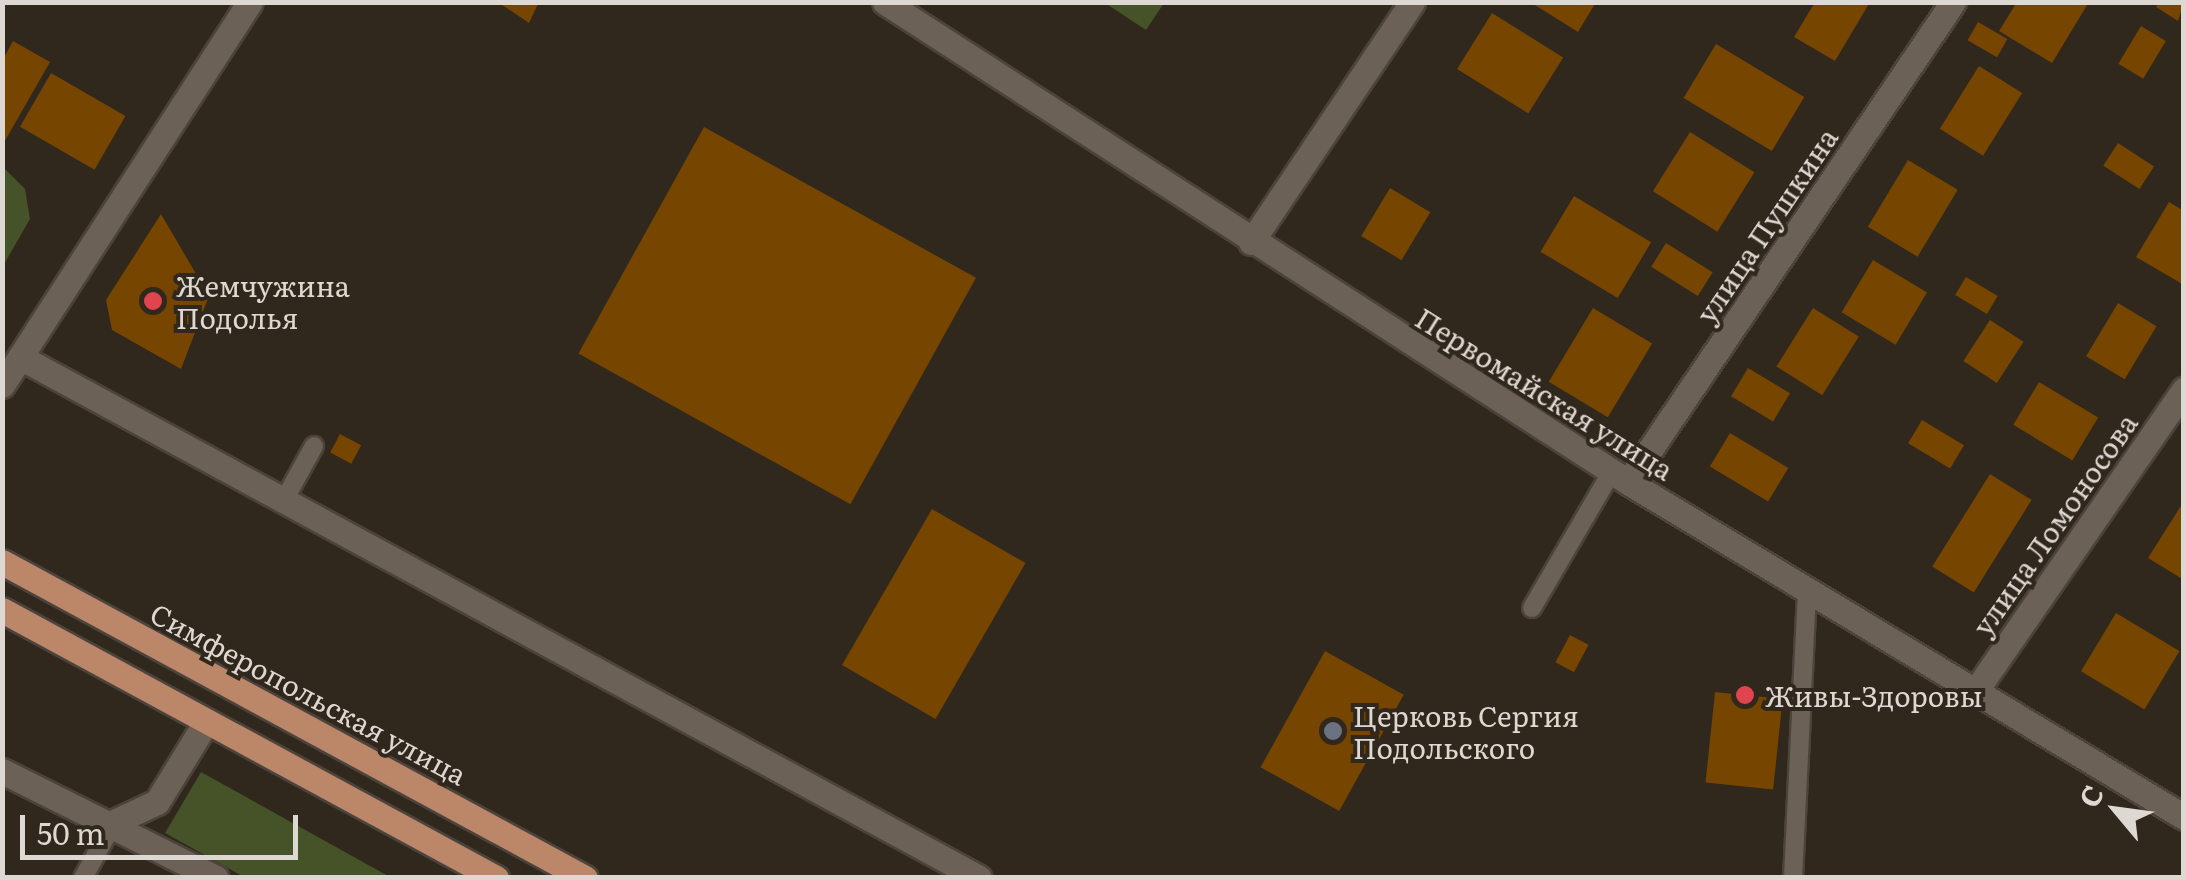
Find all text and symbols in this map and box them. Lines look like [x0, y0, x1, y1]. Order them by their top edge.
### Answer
street label: улица Пушкина [1688, 121, 1844, 329]
place label: Жемчужина Подолья [176, 268, 350, 334]
marker: Жемчужина Подолья [140, 288, 166, 314]
street label: Первомайская улица [1410, 300, 1680, 486]
street label: улица Ломоносова [1965, 407, 2143, 641]
street label: Симферопольская улица [145, 595, 473, 791]
place label: Живы-Здоровы [1765, 678, 1983, 712]
marker: Живы-Здоровы [1734, 684, 1756, 706]
place label: Церковь Сергия Подольского [1353, 698, 1579, 764]
marker: Церковь Сергия Подольского [1322, 720, 1344, 742]
north arrow [2066, 760, 2166, 860]
text: С [2067, 777, 2113, 814]
scale bar [25, 795, 302, 857]
text: 50 m [37, 810, 105, 854]

